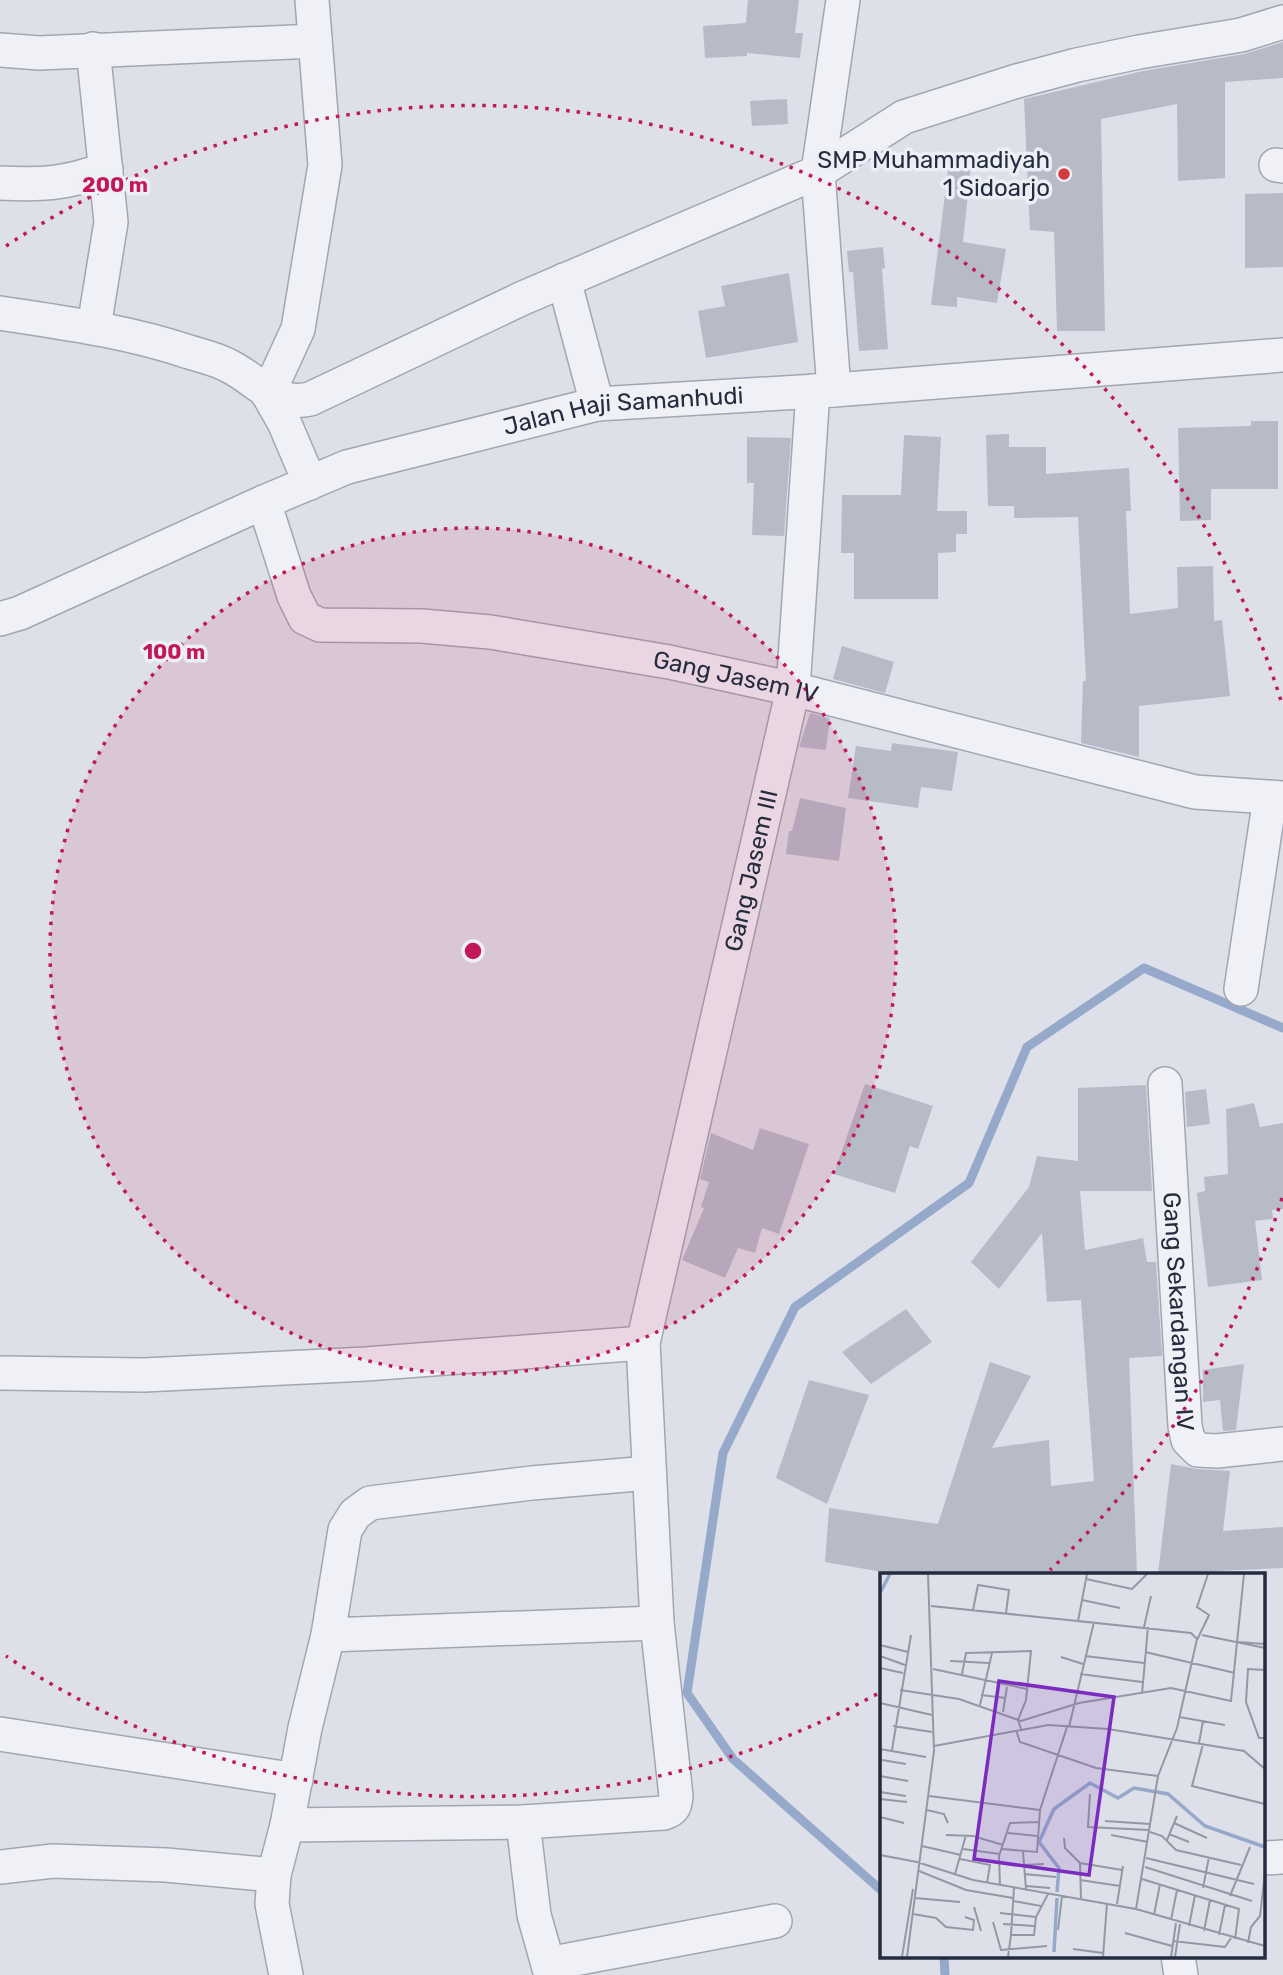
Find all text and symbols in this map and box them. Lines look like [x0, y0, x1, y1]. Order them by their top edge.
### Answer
place label: SMP Muhammadiyah 1 Sidoarjo [817, 146, 1050, 202]
marker: SMP Muhammadiyah 1 Sidoarjo [1056, 166, 1072, 182]
text: 200 m [82, 172, 148, 197]
street label: Jalan Haji Samanhudi [500, 381, 744, 441]
text: 100 m [143, 639, 205, 664]
street label: Gang Jasem IV [651, 646, 821, 709]
street label: Gang Jasem III [719, 787, 783, 954]
centre of rings [461, 939, 485, 963]
street label: Gang Sekardangan IV [1157, 1191, 1199, 1432]
inset map [880, 1573, 1266, 1958]

